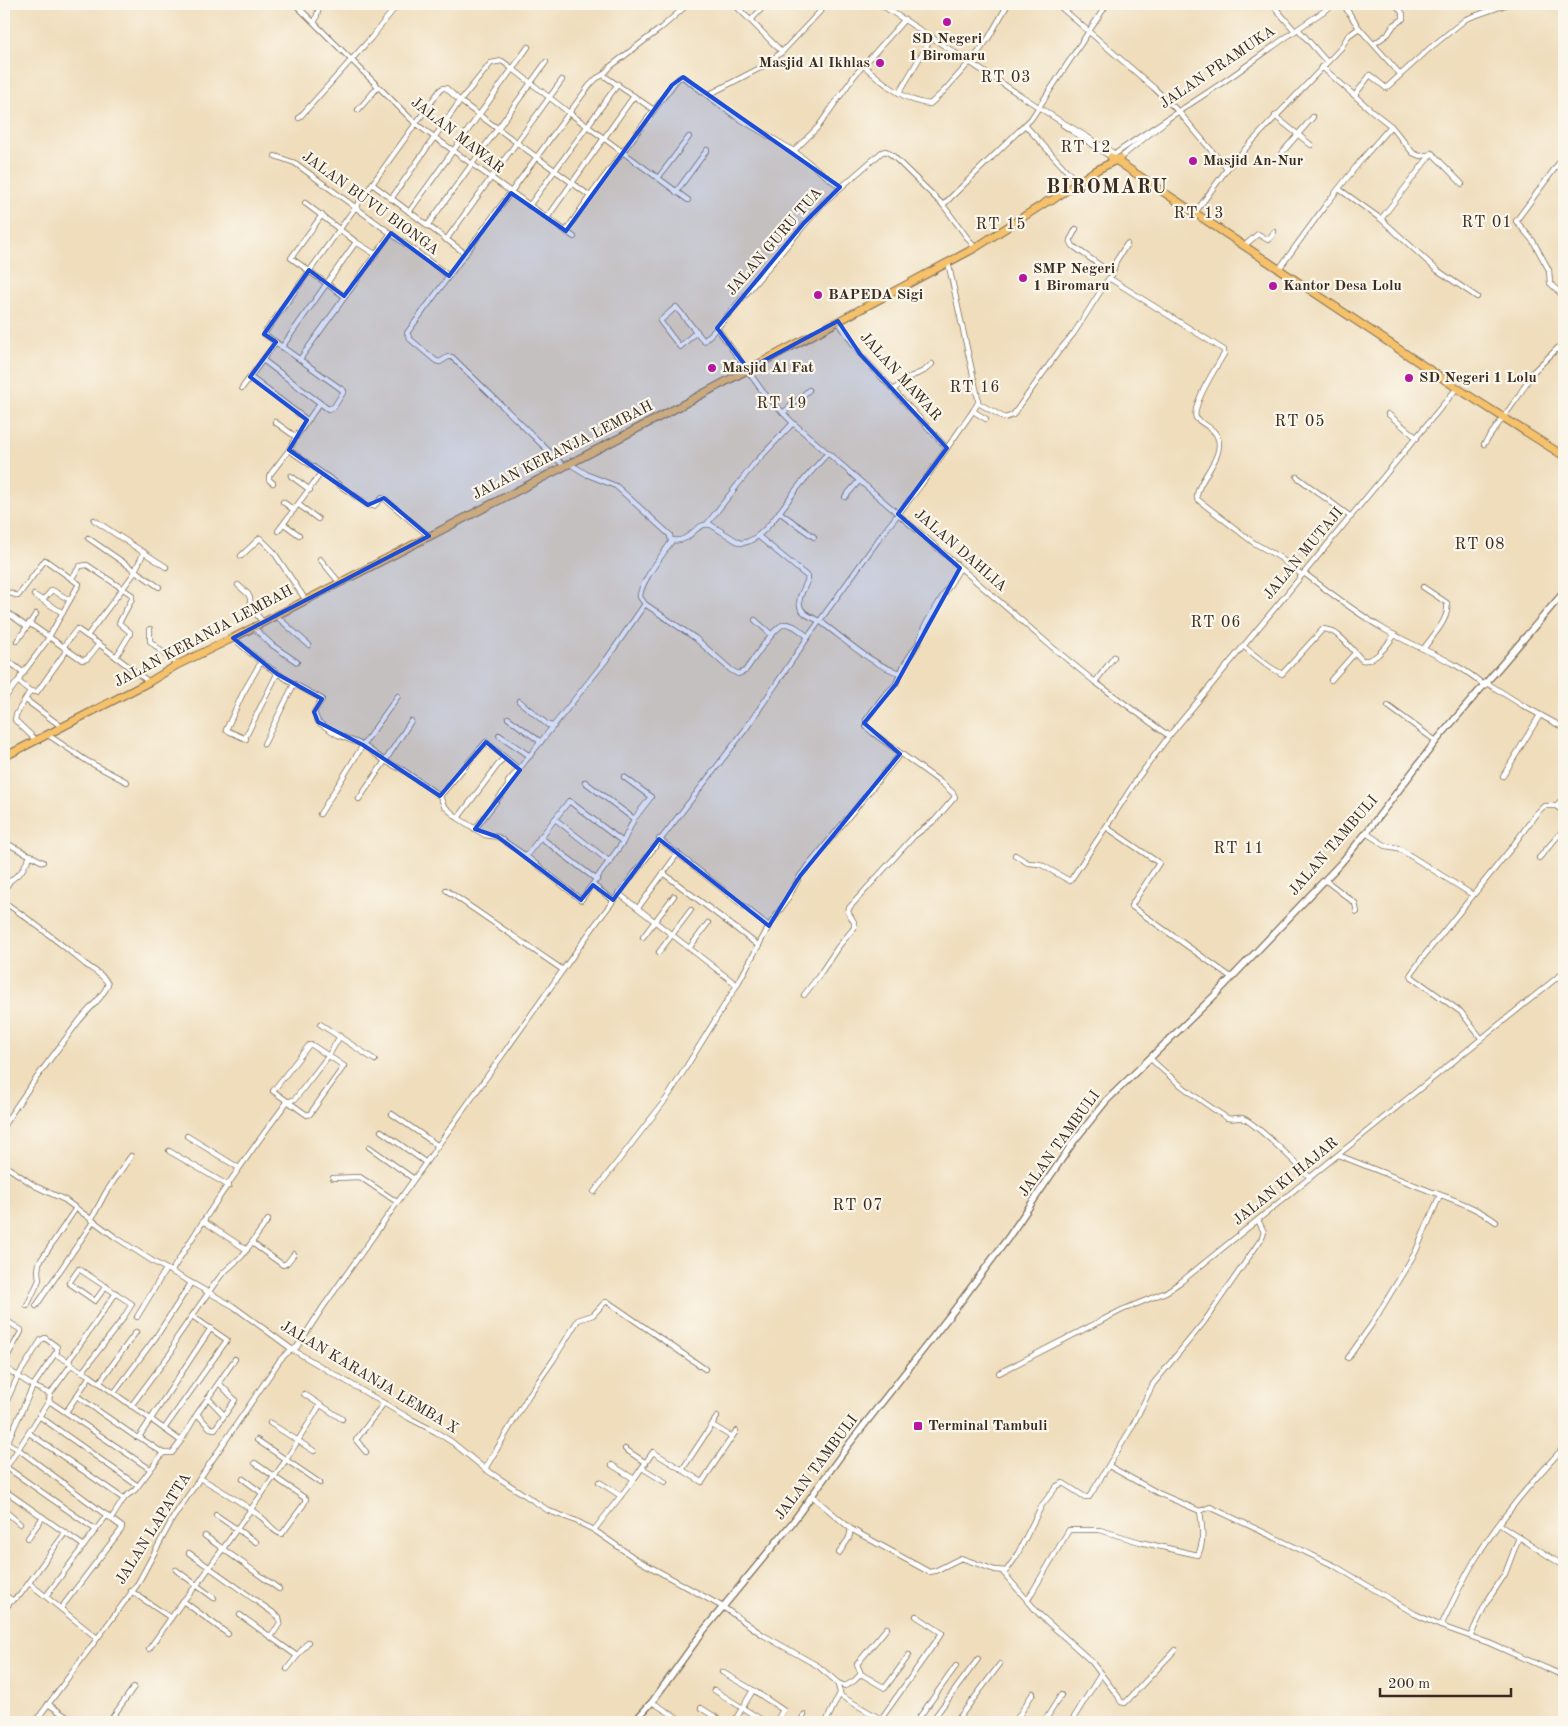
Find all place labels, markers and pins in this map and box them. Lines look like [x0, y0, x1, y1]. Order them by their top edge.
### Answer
marker: SD Negeri 1 Biromaru [941, 16, 953, 28]
place label: SD Negeri 1 Biromaru [909, 32, 985, 64]
place label: Masjid Al Ikhlas [759, 56, 870, 71]
marker: Masjid Al Ikhlas [874, 57, 886, 69]
place label: Masjid An-Nur [1203, 154, 1304, 169]
marker: Masjid An-Nur [1187, 155, 1199, 167]
place label: SMP Negeri 1 Biromaru [1033, 262, 1115, 294]
marker: SMP Negeri 1 Biromaru [1017, 272, 1029, 284]
place label: Kantor Desa Lolu [1283, 279, 1402, 294]
marker: Kantor Desa Lolu [1267, 280, 1279, 292]
place label: BAPEDA Sigi [828, 288, 923, 303]
marker: BAPEDA Sigi [812, 289, 824, 301]
place label: Masjid Al Fat [722, 361, 814, 376]
marker: Masjid Al Fat [706, 362, 718, 374]
place label: SD Negeri 1 Lolu [1419, 371, 1537, 386]
marker: SD Negeri 1 Lolu [1403, 372, 1415, 384]
place label: Terminal Tambuli [928, 1419, 1047, 1434]
marker: Terminal Tambuli [912, 1420, 924, 1432]

